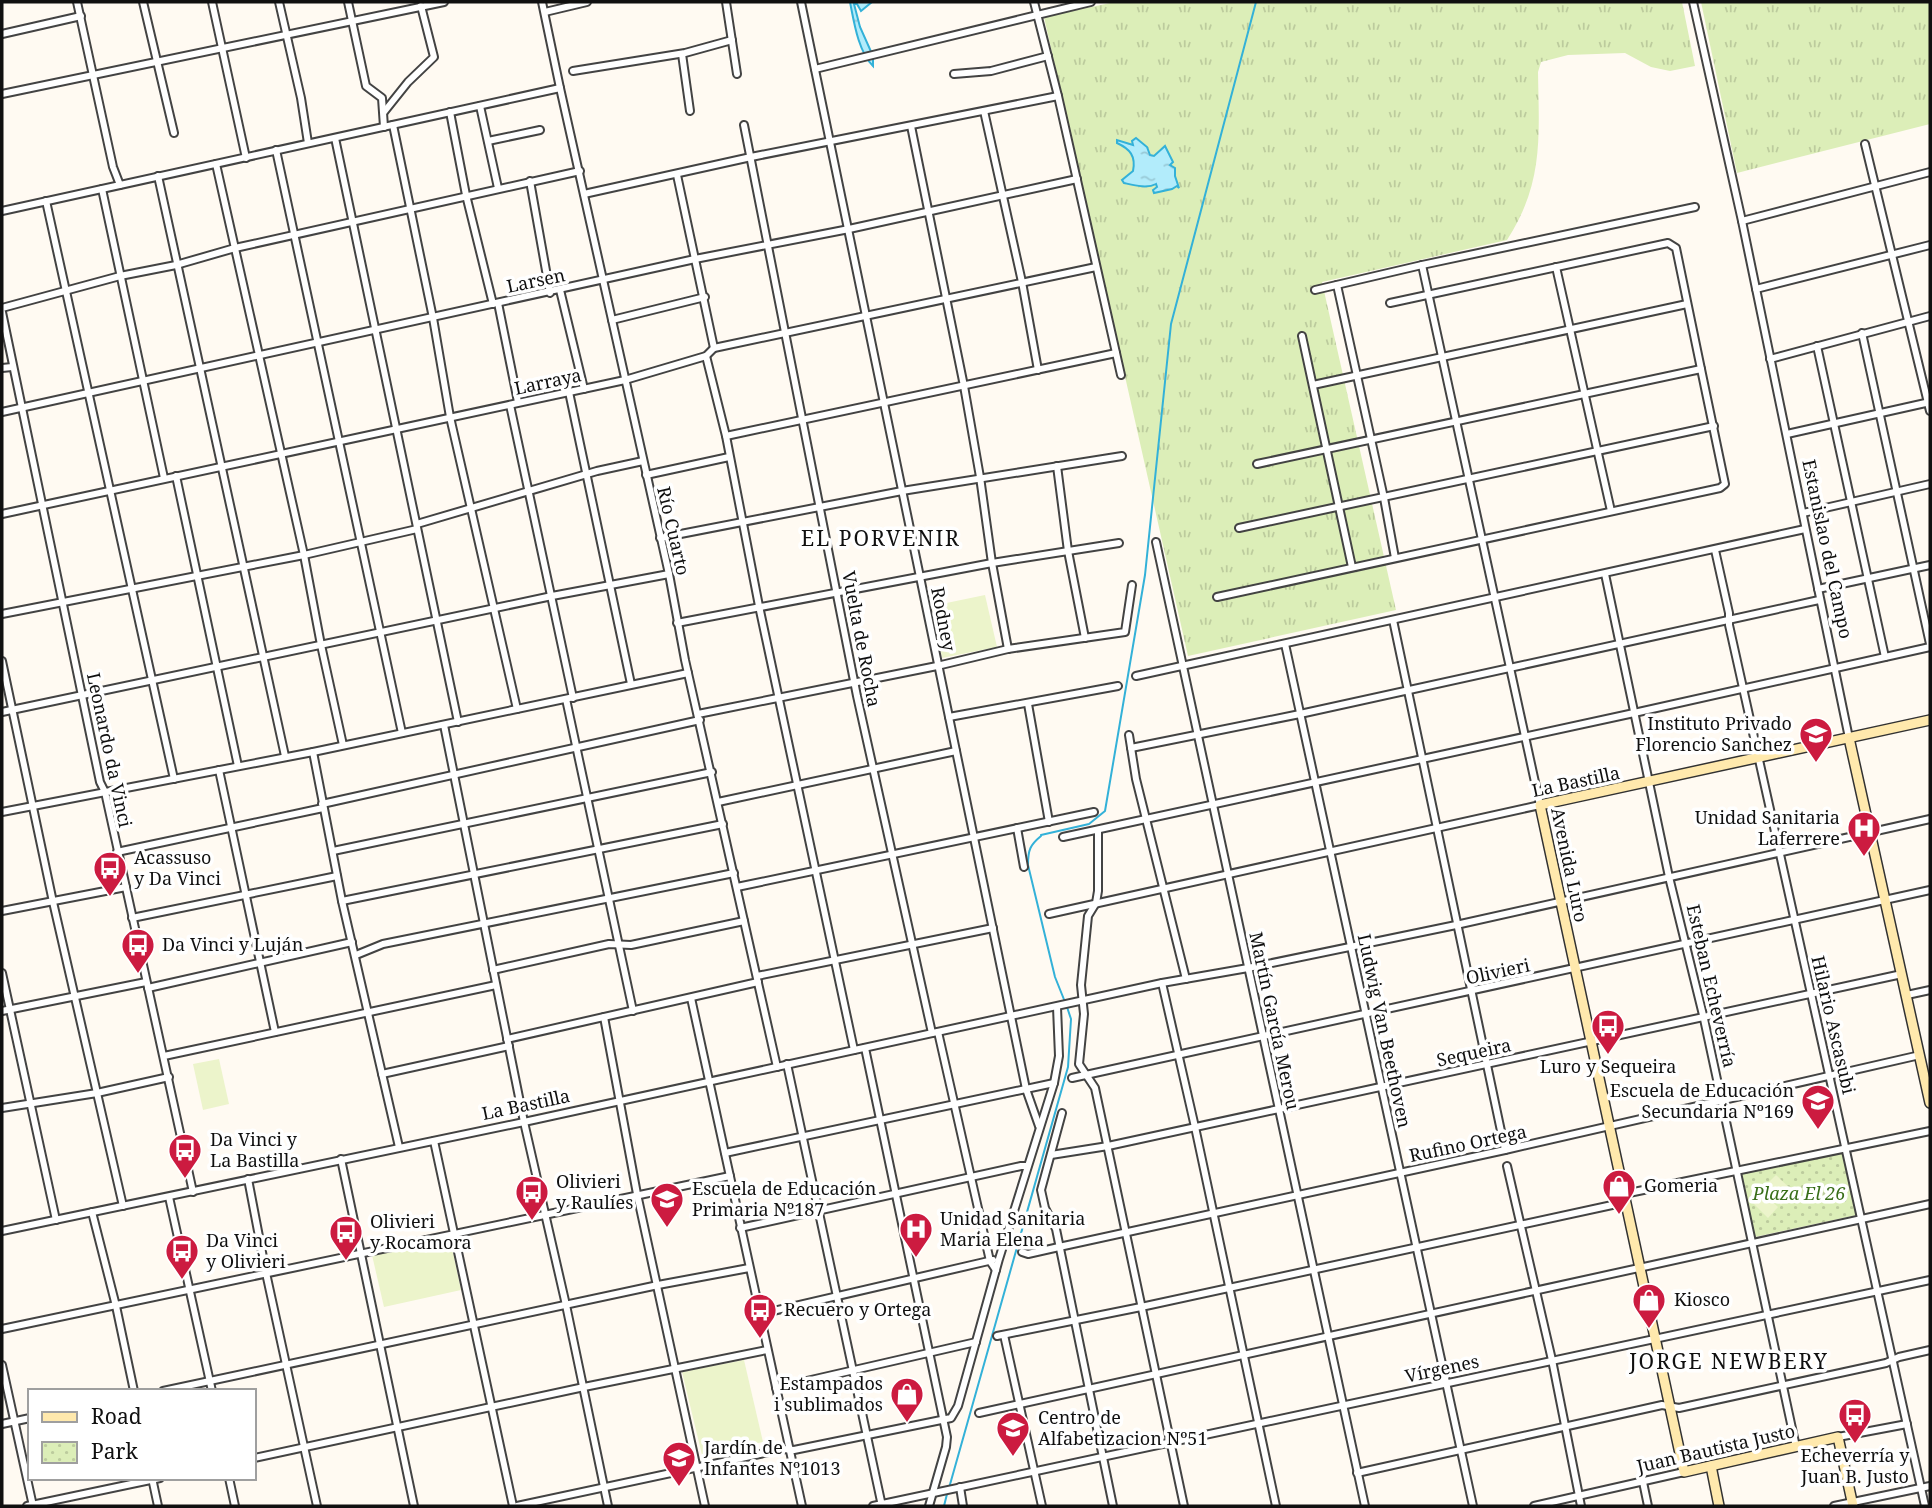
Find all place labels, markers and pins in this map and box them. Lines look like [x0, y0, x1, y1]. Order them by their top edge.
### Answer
place label: Instituto Privado Florencio Sanchez [1635, 711, 1792, 756]
school or university icon: Instituto Privado Florencio Sanchez [1797, 715, 1835, 764]
place label: Unidad Sanitaria Laferrere [1695, 805, 1840, 850]
hospital icon: Unidad Sanitaria Laferrere [1845, 809, 1883, 858]
place label: Acassuso y Da Vinci [134, 845, 221, 890]
bus stop icon: Acassuso y Da Vinci [91, 849, 129, 898]
bus stop icon: Da Vinci y Luján [119, 926, 157, 975]
place label: Da Vinci y Luján [162, 932, 304, 956]
bus stop icon: Luro y Sequeira [1589, 1007, 1627, 1056]
place label: Luro y Sequeira [1540, 1054, 1676, 1078]
place label: Escuela de Educación Secundaria Nº169 [1610, 1078, 1794, 1123]
school or university icon: Escuela de Educación Secundaria Nº169 [1799, 1082, 1837, 1131]
place label: Da Vinci y La Bastilla [210, 1127, 299, 1172]
bus stop icon: Da Vinci y La Bastilla [166, 1131, 204, 1180]
shop icon: Gomeria [1600, 1167, 1638, 1216]
place label: Olivieri y Raulíes [556, 1169, 633, 1214]
bus stop icon: Olivieri y Raulíes [513, 1173, 551, 1222]
place label: Gomeria [1644, 1173, 1718, 1197]
place label: Escuela de Educación Primaria Nº187 [692, 1176, 877, 1221]
school or university icon: Escuela de Educación Primaria Nº187 [648, 1180, 686, 1229]
place label: Unidad Sanitaria Maria Elena [940, 1206, 1085, 1251]
place label: Olivieri y Rocamora [370, 1209, 472, 1254]
hospital icon: Unidad Sanitaria Maria Elena [897, 1210, 935, 1259]
bus stop icon: Olivieri y Rocamora [327, 1213, 365, 1262]
place label: Da Vinci y Olivieri [206, 1228, 286, 1273]
bus stop icon: Da Vinci y Olivieri [163, 1232, 201, 1281]
shop icon: Kiosco [1630, 1281, 1668, 1330]
place label: Kiosco [1674, 1287, 1730, 1311]
bus stop icon: Recuero y Ortega [741, 1291, 779, 1340]
place label: Recuero y Ortega [784, 1297, 931, 1321]
place label: Estampados i sublimados [774, 1371, 883, 1416]
shop icon: Estampados i sublimados [888, 1375, 926, 1424]
bus stop icon: Echeverría y Juan B. Justo [1836, 1396, 1874, 1445]
place label: Centro de Alfabetizacion Nº51 [1038, 1405, 1207, 1450]
school or university icon: Centro de Alfabetizacion Nº51 [994, 1409, 1032, 1458]
place label: Jardín de Infantes Nº1013 [703, 1435, 841, 1480]
school or university icon: Jardín de Infantes Nº1013 [660, 1439, 698, 1488]
place label: Echeverría y Juan B. Justo [1800, 1443, 1910, 1488]

